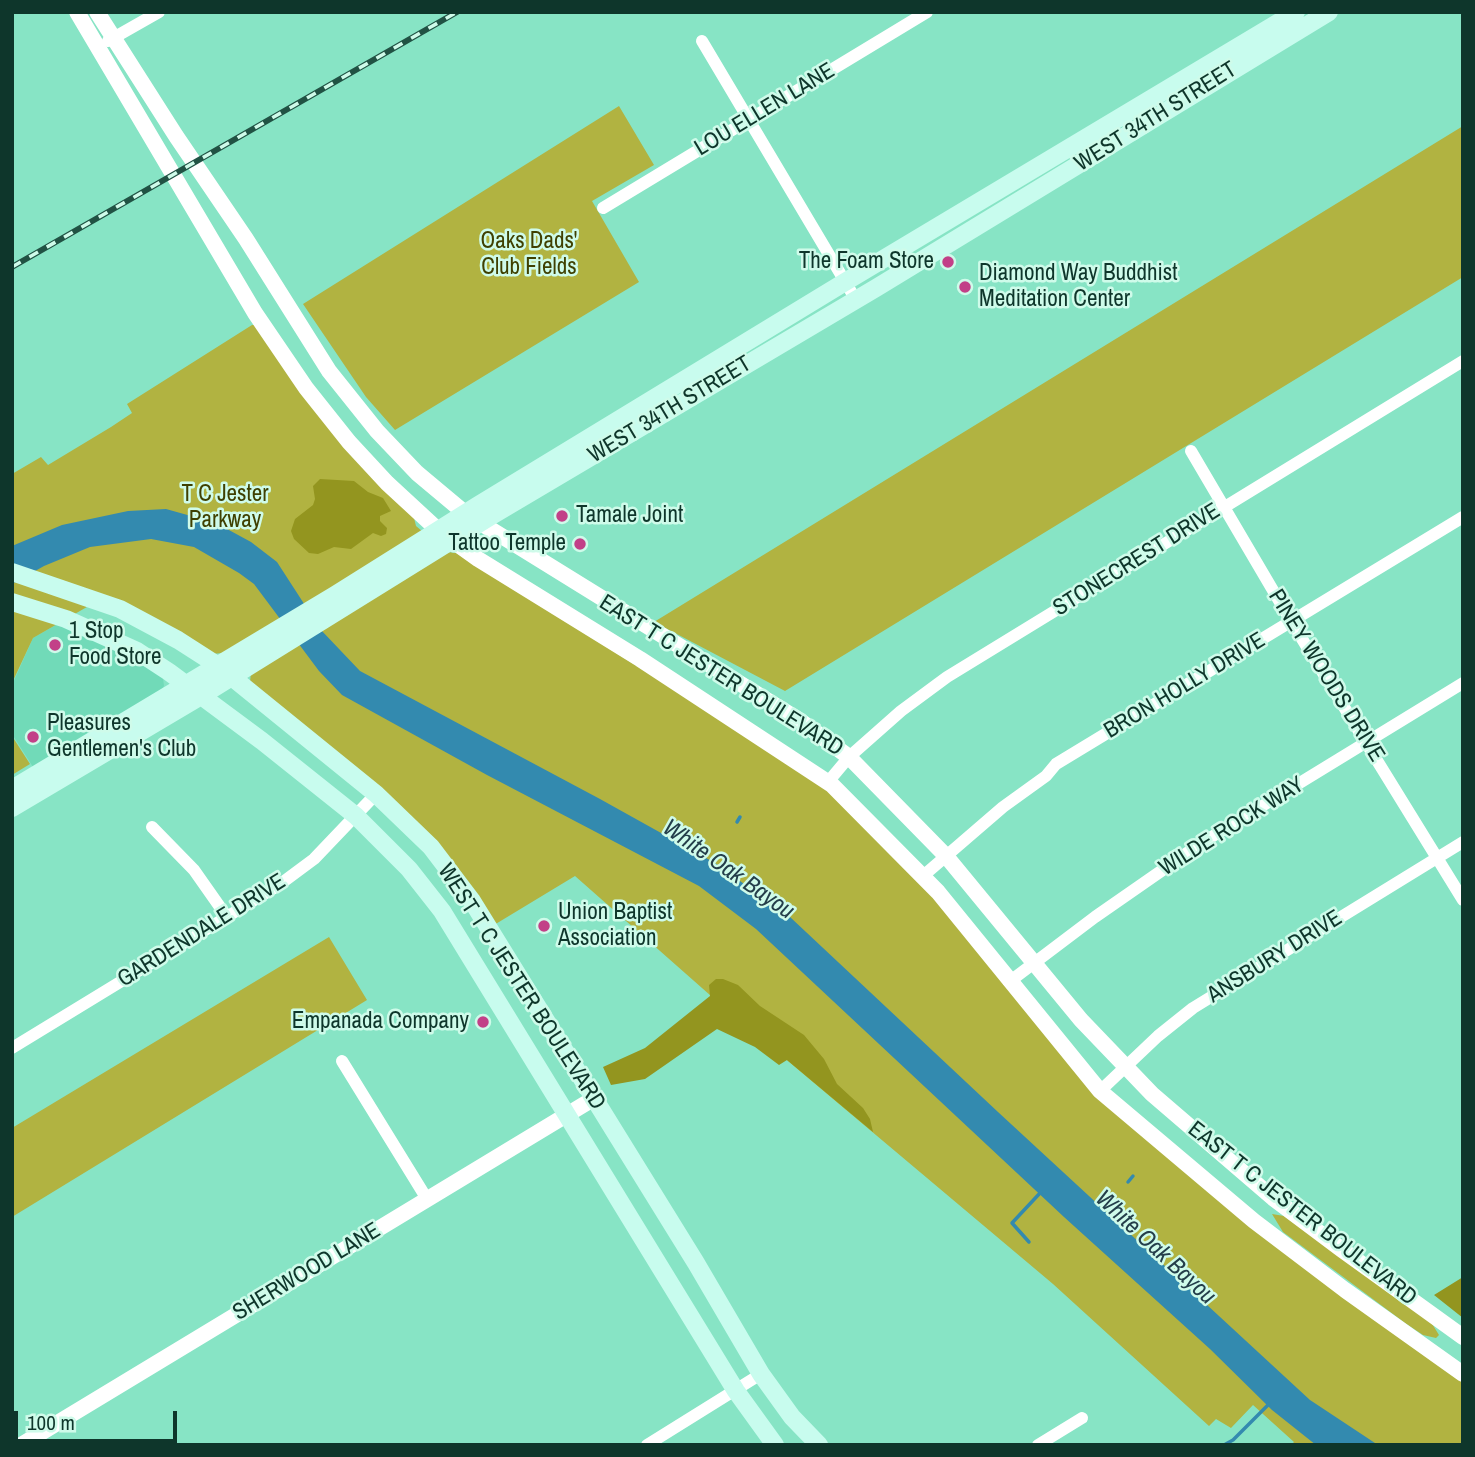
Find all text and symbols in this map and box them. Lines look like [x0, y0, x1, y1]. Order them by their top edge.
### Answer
street label: WEST 34TH STREET [1070, 56, 1242, 178]
street label: LOU ELLEN LANE [690, 57, 840, 163]
park label: Oaks Dads' Club Fields [481, 228, 577, 282]
place label: The Foam Store [799, 248, 934, 276]
marker: The Foam Store [940, 254, 956, 270]
place label: Diamond Way Buddhist Meditation Center [979, 260, 1177, 314]
marker: Diamond Way Buddhist Meditation Center [957, 279, 973, 295]
street label: WEST 34TH STREET [583, 350, 757, 470]
park label: T C Jester Parkway [182, 481, 268, 535]
street label: STONECREST DRIVE [1049, 498, 1225, 622]
place label: Tamale Joint [576, 502, 683, 530]
marker: Tamale Joint [554, 508, 570, 524]
place label: Tattoo Temple [448, 530, 566, 558]
marker: Tattoo Temple [572, 536, 588, 552]
street label: PINEY WOODS DRIVE [1262, 585, 1390, 767]
street label: EAST T C JESTER BOULEVARD [594, 589, 848, 763]
place label: 1 Stop Food Store [69, 618, 161, 672]
street label: BRON HOLLY DRIVE [1099, 627, 1271, 745]
marker: 1 Stop Food Store [47, 637, 63, 653]
place label: Pleasures Gentlemen's Club [47, 710, 196, 764]
marker: Pleasures Gentlemen's Club [25, 729, 41, 745]
street label: WILDE ROCK WAY [1154, 771, 1310, 883]
water label: White Oak Bayou [657, 814, 799, 926]
street label: WEST T C JESTER BOULEVARD [431, 859, 611, 1115]
street label: GARDENDALE DRIVE [113, 868, 291, 994]
place label: Union Baptist Association [558, 899, 672, 953]
street label: ANSBURY DRIVE [1203, 905, 1347, 1009]
marker: Union Baptist Association [536, 918, 552, 934]
place label: Empanada Company [292, 1008, 469, 1036]
marker: Empanada Company [475, 1014, 491, 1030]
street label: EAST T C JESTER BOULEVARD [1182, 1116, 1422, 1312]
water label: White Oak Bayou [1089, 1185, 1221, 1311]
street label: SHERWOOD LANE [228, 1217, 386, 1327]
scale bar [18, 1398, 180, 1442]
text: 100 m [27, 1408, 75, 1437]

